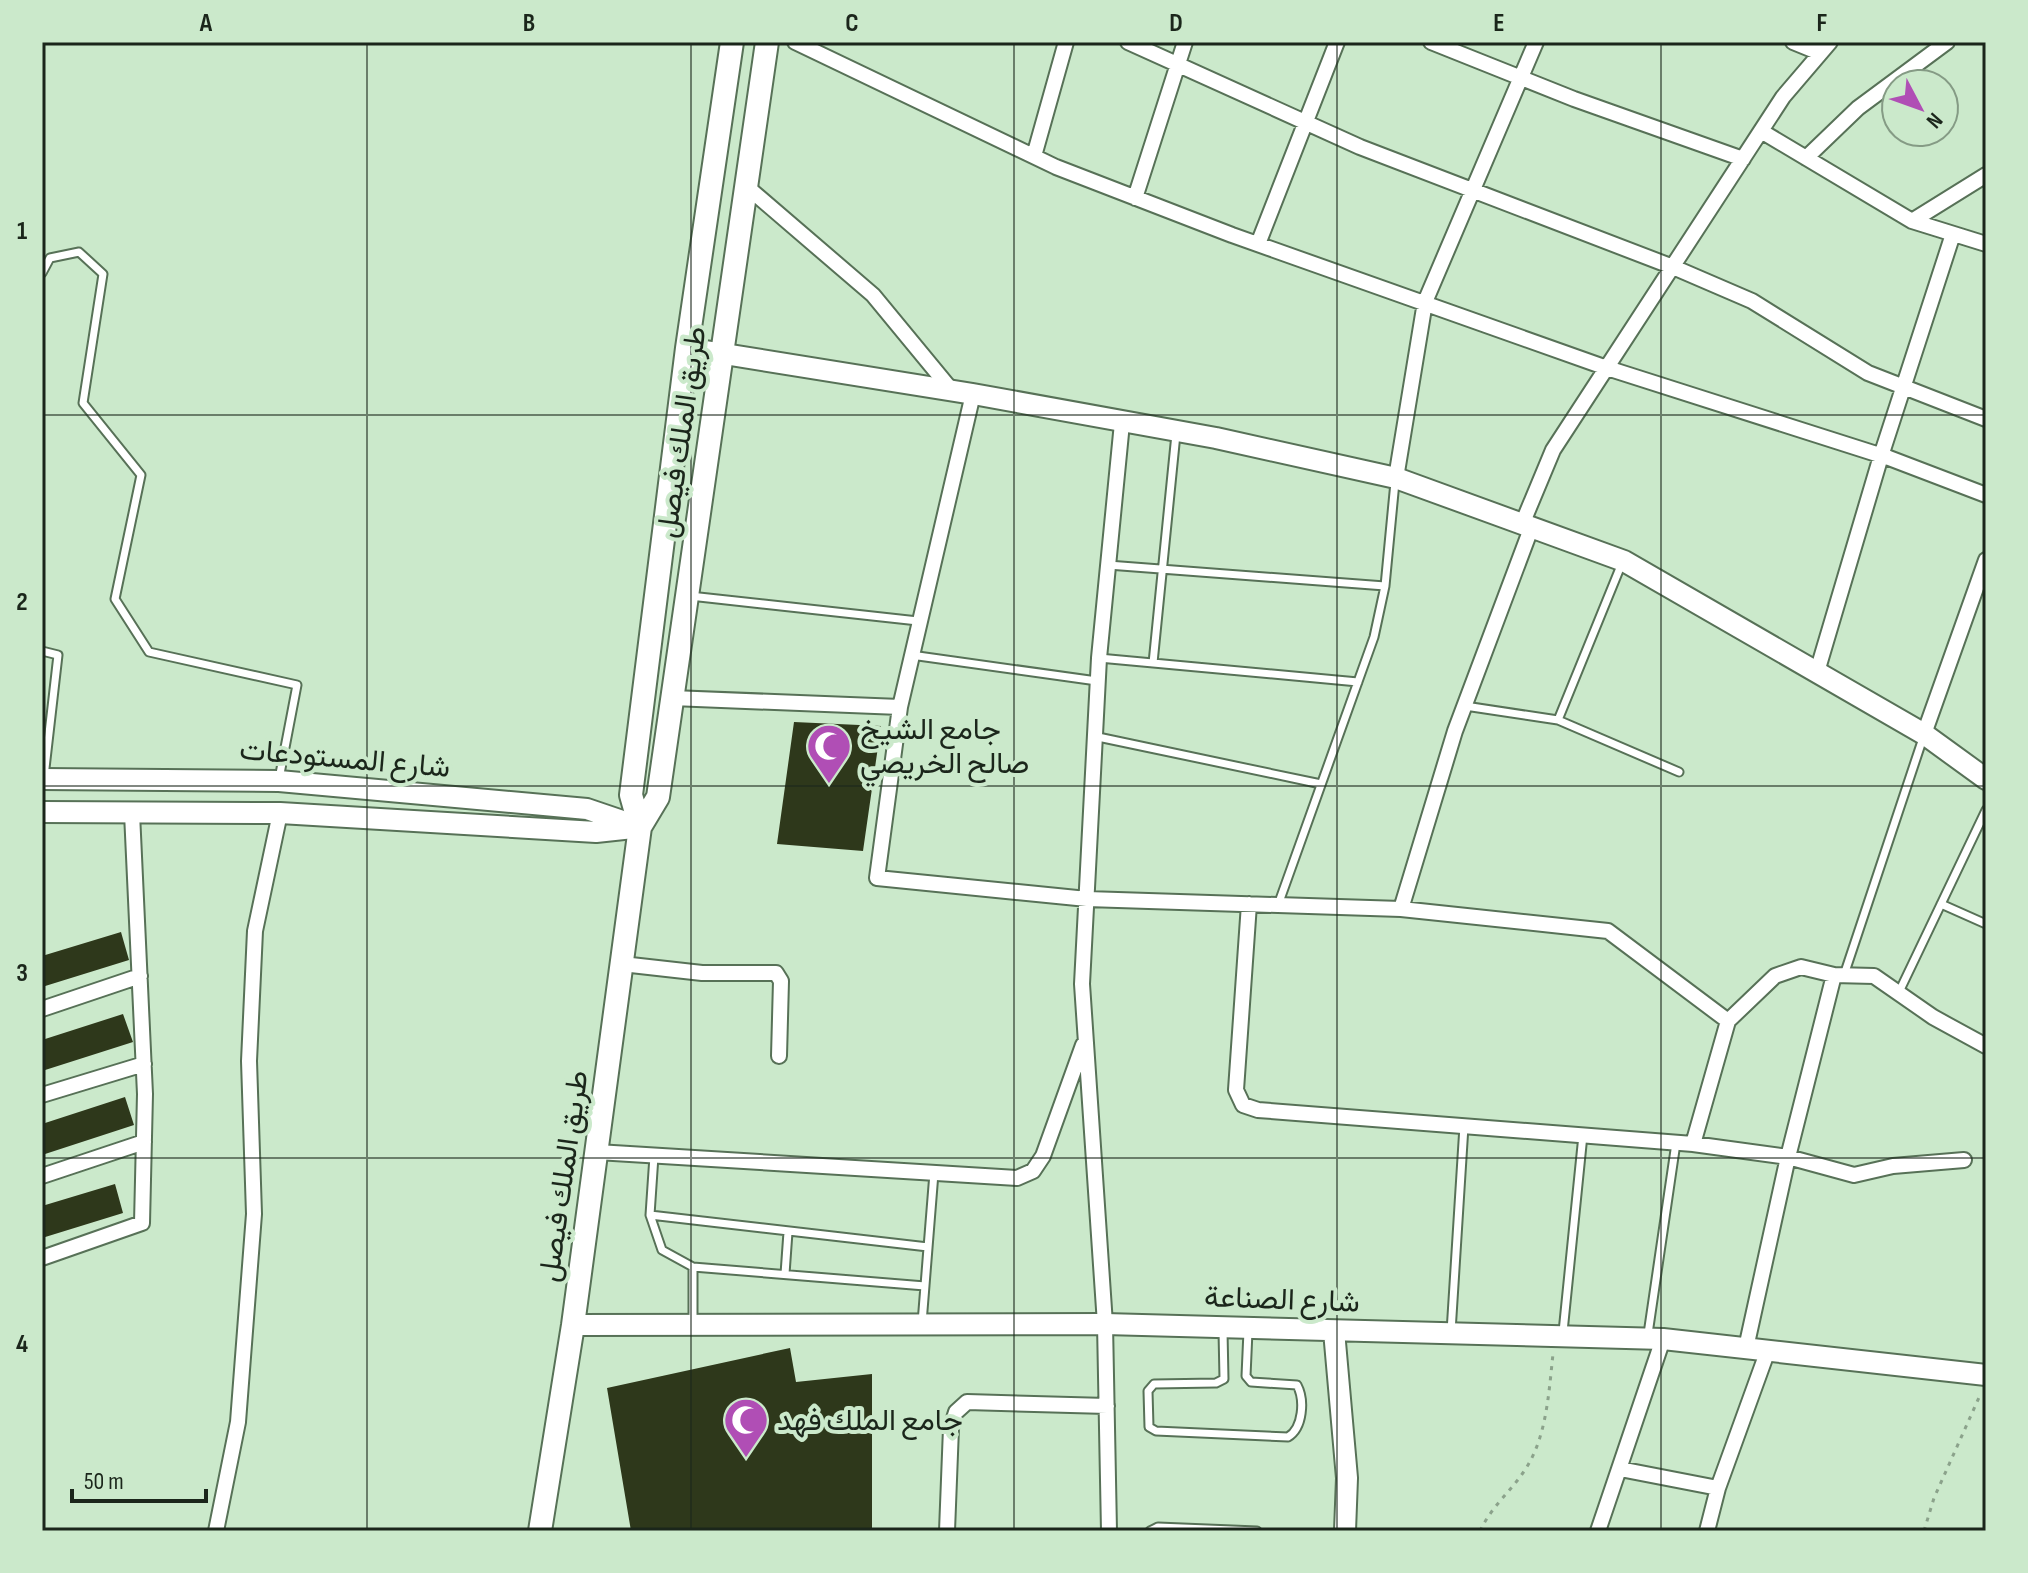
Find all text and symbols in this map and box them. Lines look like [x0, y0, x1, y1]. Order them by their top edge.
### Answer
text: A [199, 8, 213, 39]
text: B [523, 8, 535, 39]
text: C [845, 8, 859, 39]
text: D [1169, 8, 1183, 39]
text: E [1493, 8, 1505, 39]
text: F [1817, 8, 1828, 39]
north arrow [1880, 68, 1960, 148]
text: N [1920, 107, 1948, 133]
text: 1 [17, 216, 27, 247]
street label: طريق الملك فيصل [649, 324, 715, 540]
text: 2 [16, 587, 28, 618]
place label: جامع الشيخ صالح الخريصي [860, 712, 1029, 787]
mosque icon: جامع الشيخ صالح الخريصي [805, 722, 853, 785]
street label: شارع المستودعات [238, 732, 452, 787]
text: 3 [16, 958, 28, 989]
street label: طريق الملك فيصل [531, 1068, 597, 1284]
street label: شارع الصناعة [1204, 1279, 1360, 1322]
text: 4 [16, 1329, 28, 1360]
mosque icon: جامع الملك فهد [722, 1396, 770, 1459]
place label: جامع الملك فهد [777, 1403, 963, 1440]
scale bar [72, 1453, 206, 1503]
text: 50 m [84, 1467, 124, 1496]

